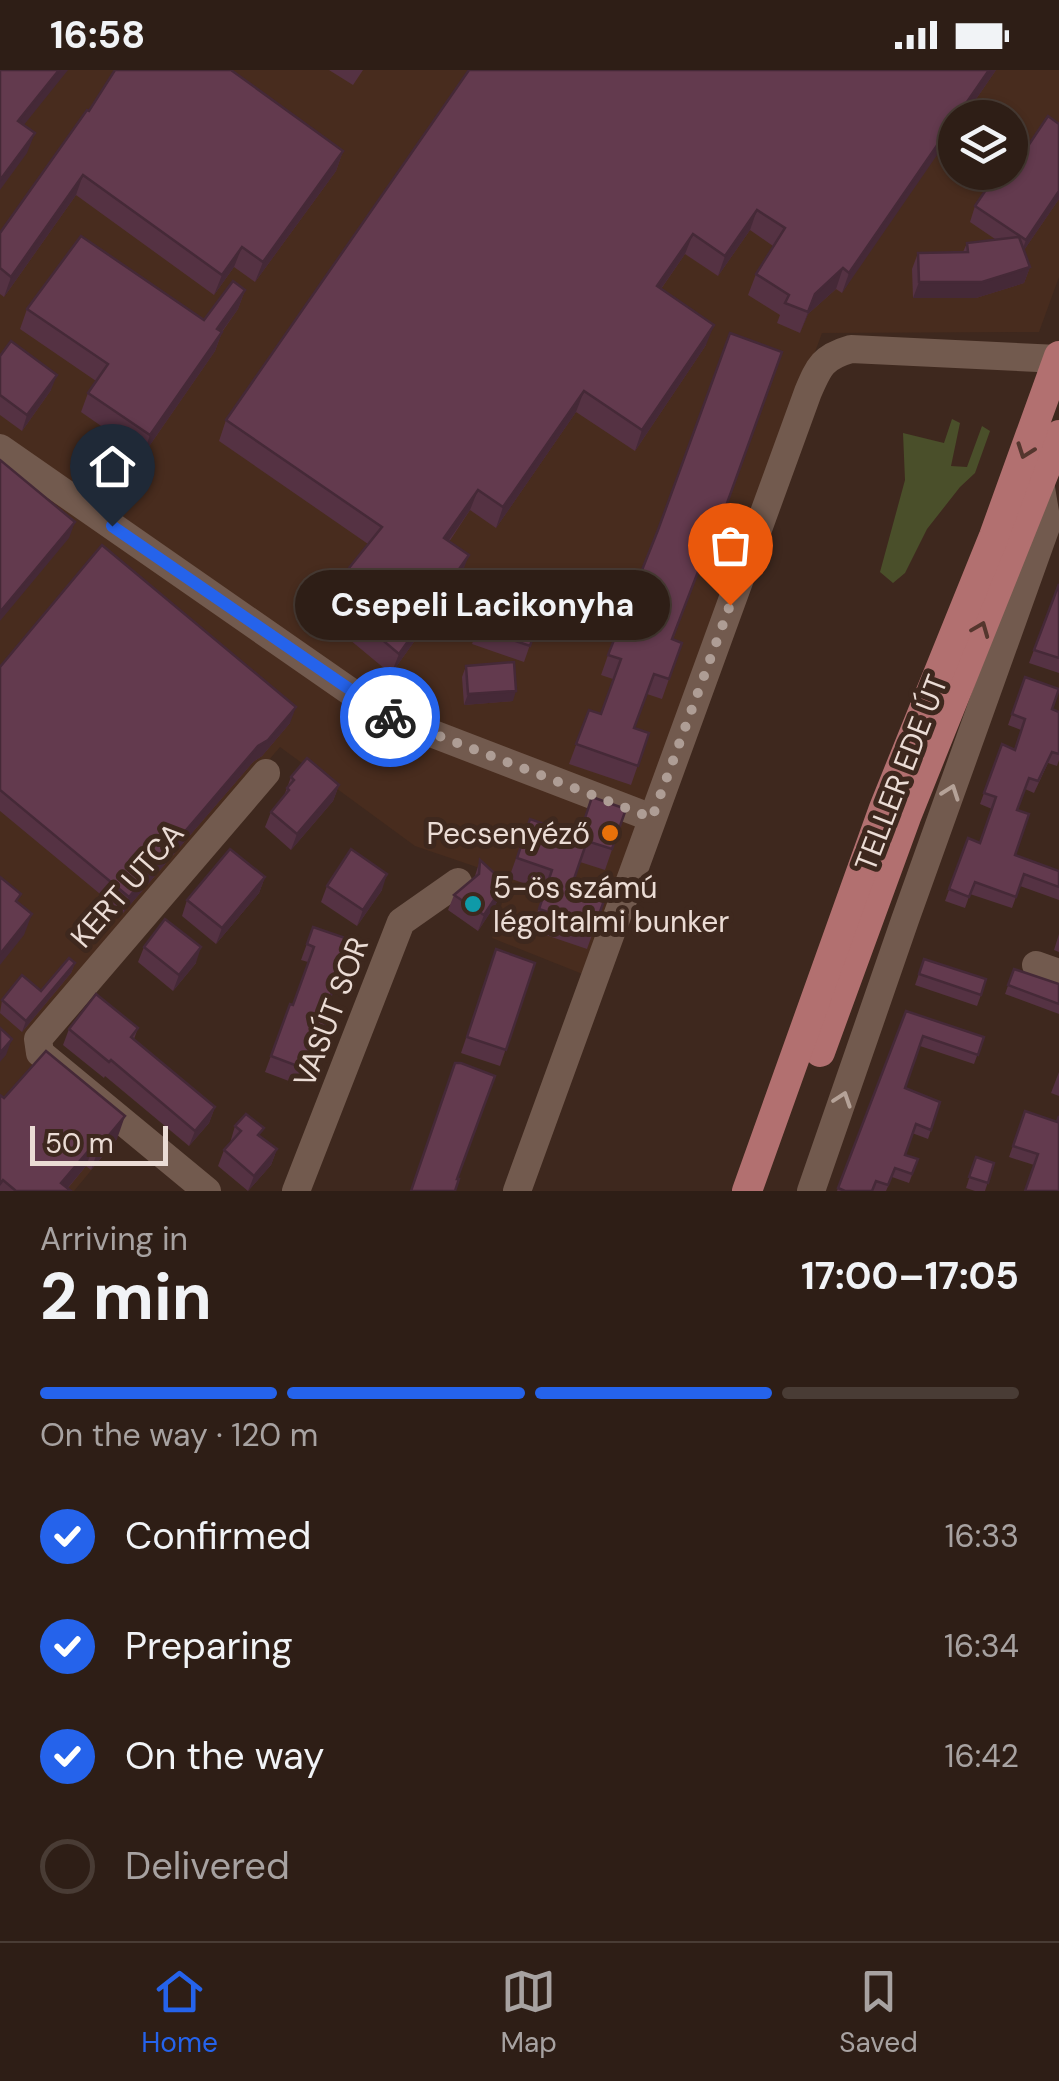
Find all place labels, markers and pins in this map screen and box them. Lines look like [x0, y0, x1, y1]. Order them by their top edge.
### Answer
pin [70, 424, 155, 527]
pin [688, 503, 773, 606]
callout: Csepeli Lacikonyha [295, 570, 670, 640]
place label: Pecsenyéző [427, 814, 590, 853]
marker: Pecsenyéző [599, 822, 621, 844]
place label: 5-ös számú légoltalmi bunker [493, 868, 729, 941]
marker: 5-ös számú légoltalmi bunker [462, 893, 484, 915]

